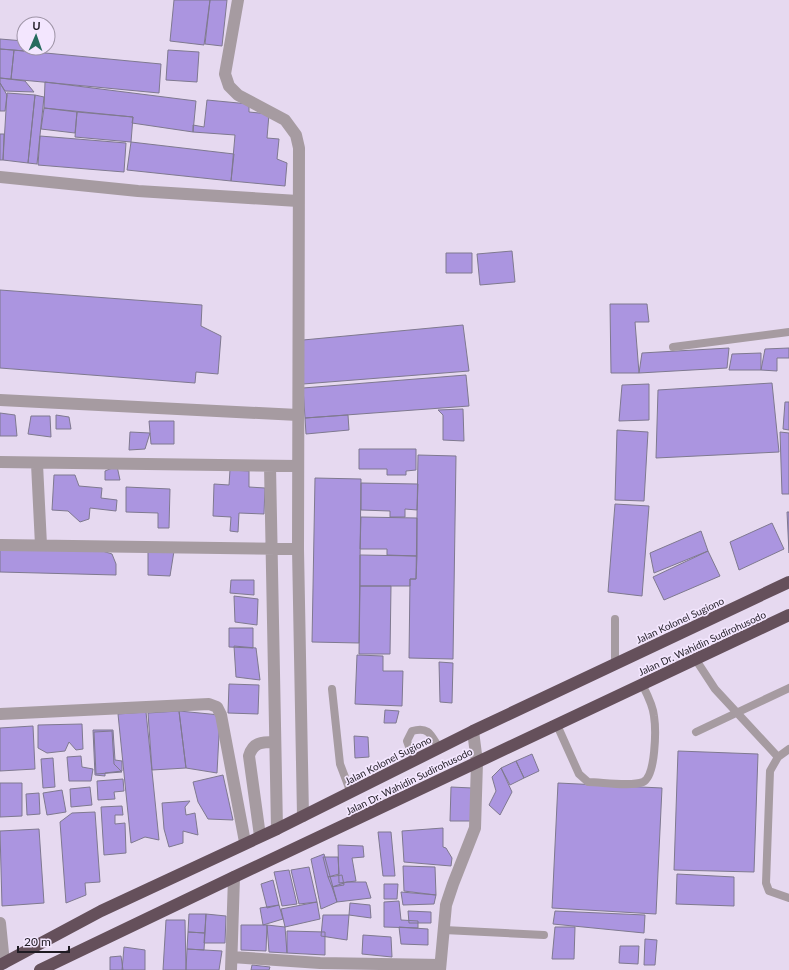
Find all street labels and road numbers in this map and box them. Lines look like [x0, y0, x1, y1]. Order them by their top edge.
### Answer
street label: Jalan Kolonel Sugiono [634, 594, 726, 646]
street label: Jalan Dr. Wahidin Sudirohusodo [636, 608, 768, 678]
street label: Jalan Kolonel Sugiono [343, 733, 434, 787]
street label: Jalan Dr. Wahidin Sudirohusodo [344, 745, 475, 817]

